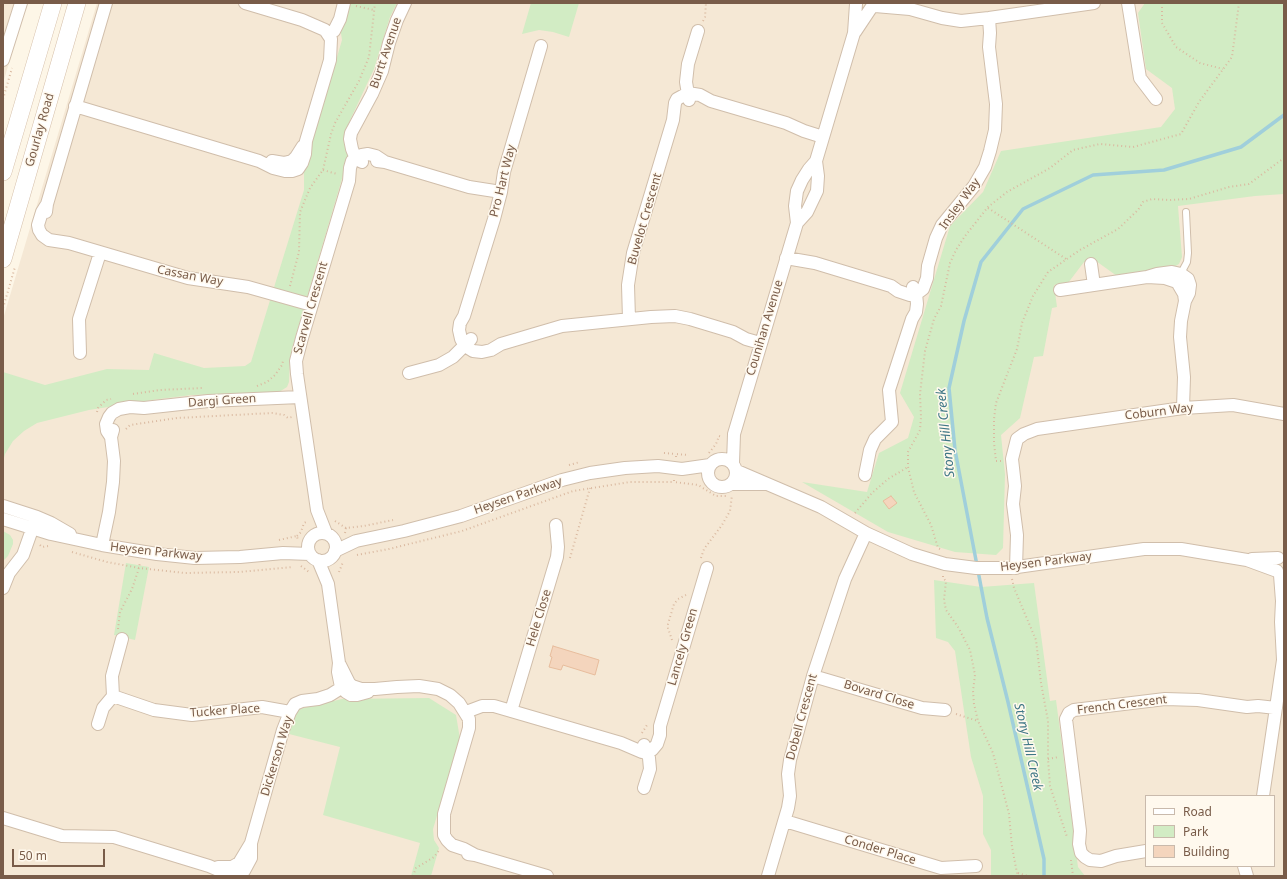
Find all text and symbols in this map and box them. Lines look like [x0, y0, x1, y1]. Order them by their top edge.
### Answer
street label: Burtt Avenue [367, 16, 405, 90]
street label: Gourlay Road [23, 91, 57, 169]
street label: Pro Hart Way [487, 143, 519, 219]
street label: Buvelot Crescent [625, 171, 665, 267]
street label: Insley Way [937, 176, 983, 232]
street label: Scarvell Crescent [291, 260, 331, 356]
street label: Cassan Way [156, 263, 224, 289]
street label: Counihan Avenue [744, 278, 786, 378]
water label: Stony Hill Creek [934, 388, 958, 478]
street label: Dargi Green [187, 391, 257, 411]
street label: Coburn Way [1124, 401, 1194, 423]
street label: Heysen Parkway [472, 474, 564, 518]
street label: Heysen Parkway [109, 540, 203, 564]
street label: Heysen Parkway [999, 549, 1093, 575]
street label: Hele Close [523, 588, 555, 648]
street label: Lancely Green [665, 607, 701, 687]
street label: Dobell Crescent [784, 672, 820, 762]
street label: Bovard Close [842, 677, 916, 713]
street label: French Crescent [1076, 692, 1168, 718]
street label: Tucker Place [190, 701, 260, 721]
water label: Stony Hill Creek [1010, 702, 1046, 792]
street label: Dickerson Way [258, 714, 296, 798]
legend [1145, 795, 1275, 867]
text: Road [1183, 803, 1212, 820]
text: Park [1183, 823, 1208, 840]
street label: Conder Place [842, 832, 918, 868]
scale bar [14, 841, 107, 867]
text: Building [1183, 843, 1230, 860]
text: 50 m [19, 847, 47, 864]

